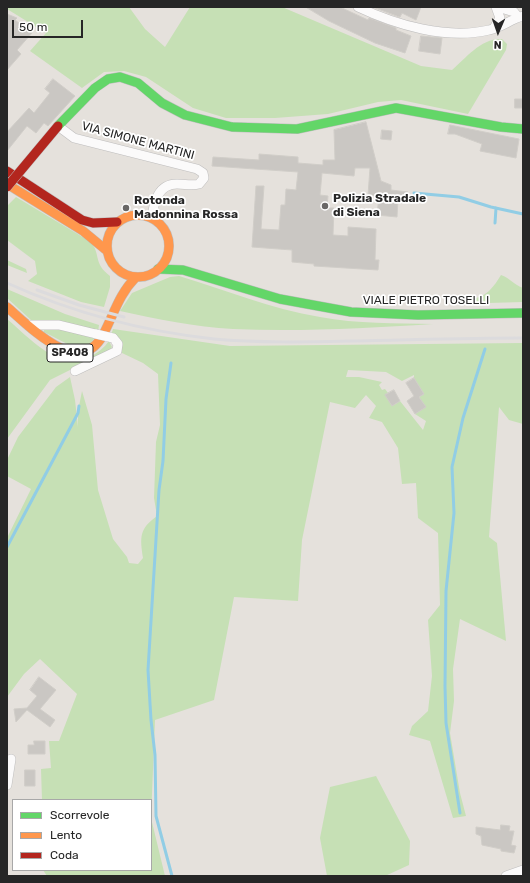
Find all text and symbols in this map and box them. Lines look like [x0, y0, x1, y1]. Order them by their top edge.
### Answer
scale bar [14, 12, 85, 38]
north arrow [478, 12, 518, 52]
text: 50 m [19, 20, 47, 34]
text: N [493, 38, 502, 51]
street label: VIA SIMONE MARTINI [80, 119, 196, 163]
place label: Polizia Stradale di Siena [333, 192, 426, 220]
place label: Rotonda Madonnina Rossa [134, 194, 238, 222]
marker: Polizia Stradale di Siena [320, 201, 330, 211]
marker: Rotonda Madonnina Rossa [121, 203, 131, 213]
street label: VIALE PIETRO TOSELLI [363, 294, 489, 308]
road number: SP408 [47, 344, 93, 362]
legend [12, 799, 152, 871]
text: Scorrevole [50, 808, 109, 822]
text: Lento [50, 828, 82, 842]
text: Coda [50, 848, 79, 862]

